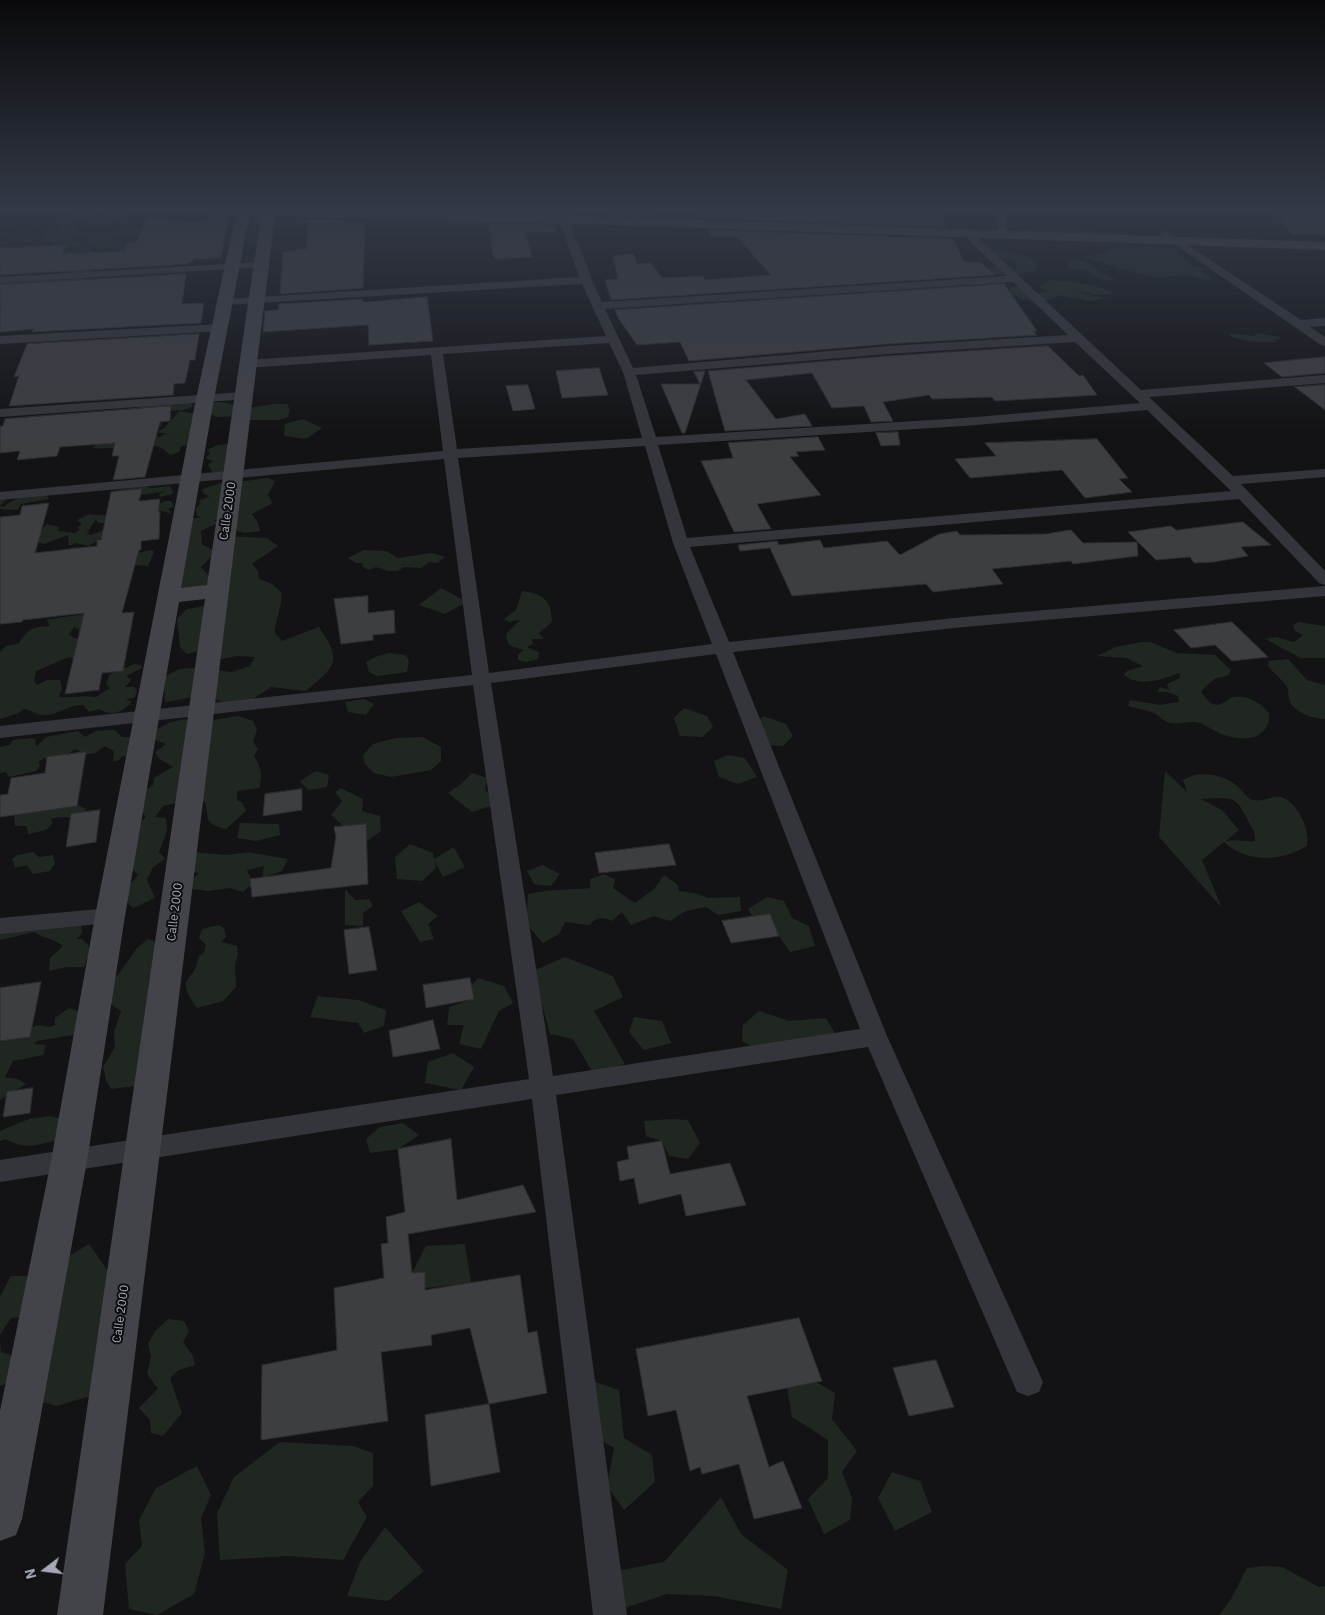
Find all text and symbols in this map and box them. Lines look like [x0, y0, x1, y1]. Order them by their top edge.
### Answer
street label: Calle 2000 [217, 481, 239, 541]
street label: Calle 2000 [164, 882, 186, 942]
street label: Calle 2000 [110, 1284, 132, 1344]
north arrow [20, 1545, 70, 1595]
text: N [21, 1567, 41, 1581]

